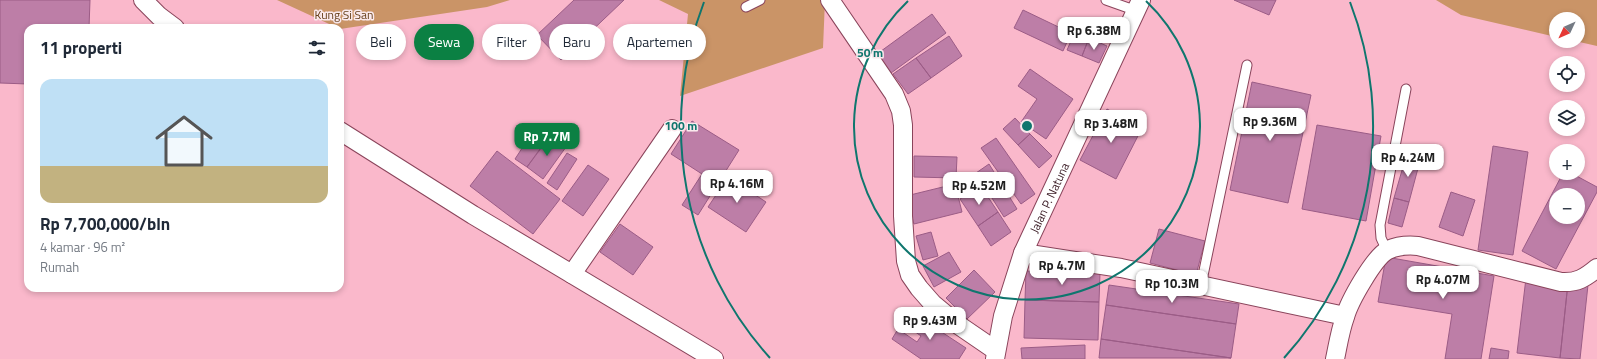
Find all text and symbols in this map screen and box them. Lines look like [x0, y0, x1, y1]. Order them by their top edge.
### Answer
park label: Kung Si San [314, 5, 374, 24]
north arrow [1549, 12, 1585, 48]
map controls [1549, 12, 1585, 224]
pin: Rp 6.38M [1053, 17, 1135, 51]
text: Rp 6.38M [1067, 20, 1121, 40]
chip: Beli [356, 24, 406, 60]
chip: Sewa [414, 24, 474, 60]
chip: Filter [482, 24, 541, 60]
chip: Baru [549, 24, 605, 60]
chip: Apartemen [613, 24, 706, 60]
text: 11 properti [40, 35, 122, 61]
icon: filters [306, 37, 328, 59]
text: 50 m [857, 43, 883, 62]
button: locate [1549, 56, 1585, 92]
button: layers [1549, 100, 1585, 136]
icon: home [148, 105, 220, 177]
pin: Rp 9.36M [1229, 108, 1311, 142]
pin: Rp 3.48M [1070, 110, 1152, 144]
text: Rp 9.36M [1243, 111, 1297, 131]
text: Rp 3.48M [1084, 113, 1138, 133]
text: 100 m [665, 116, 697, 135]
centre of rings [1020, 119, 1034, 133]
pin: Rp 7.7M [510, 123, 584, 157]
text: Rp 7.7M [523, 126, 571, 146]
pin: Rp 4.24M [1367, 144, 1449, 178]
button: + [1549, 144, 1585, 180]
text: Rp 4.24M [1381, 147, 1435, 167]
street label: Jalan P. Natuna [1024, 159, 1074, 236]
pin: Rp 4.16M [696, 170, 778, 204]
pin: Rp 4.52M [938, 172, 1020, 206]
text: Rp 4.16M [710, 173, 764, 193]
text: Rp 4.52M [952, 175, 1006, 195]
button: − [1549, 188, 1585, 224]
text: Rp 7,700,000/bln [40, 211, 170, 237]
text: 4 kamar · 96 m² [40, 237, 125, 257]
pin: Rp 4.7M [1025, 252, 1099, 286]
text: Rp 4.7M [1038, 255, 1086, 275]
text: Rumah [40, 257, 79, 277]
pin: Rp 4.07M [1402, 266, 1484, 300]
text: Rp 4.07M [1416, 269, 1470, 289]
pin: Rp 10.3M [1131, 270, 1213, 304]
text: Rp 10.3M [1145, 273, 1199, 293]
pin: Rp 9.43M [889, 307, 971, 341]
text: Rp 9.43M [903, 310, 957, 330]

